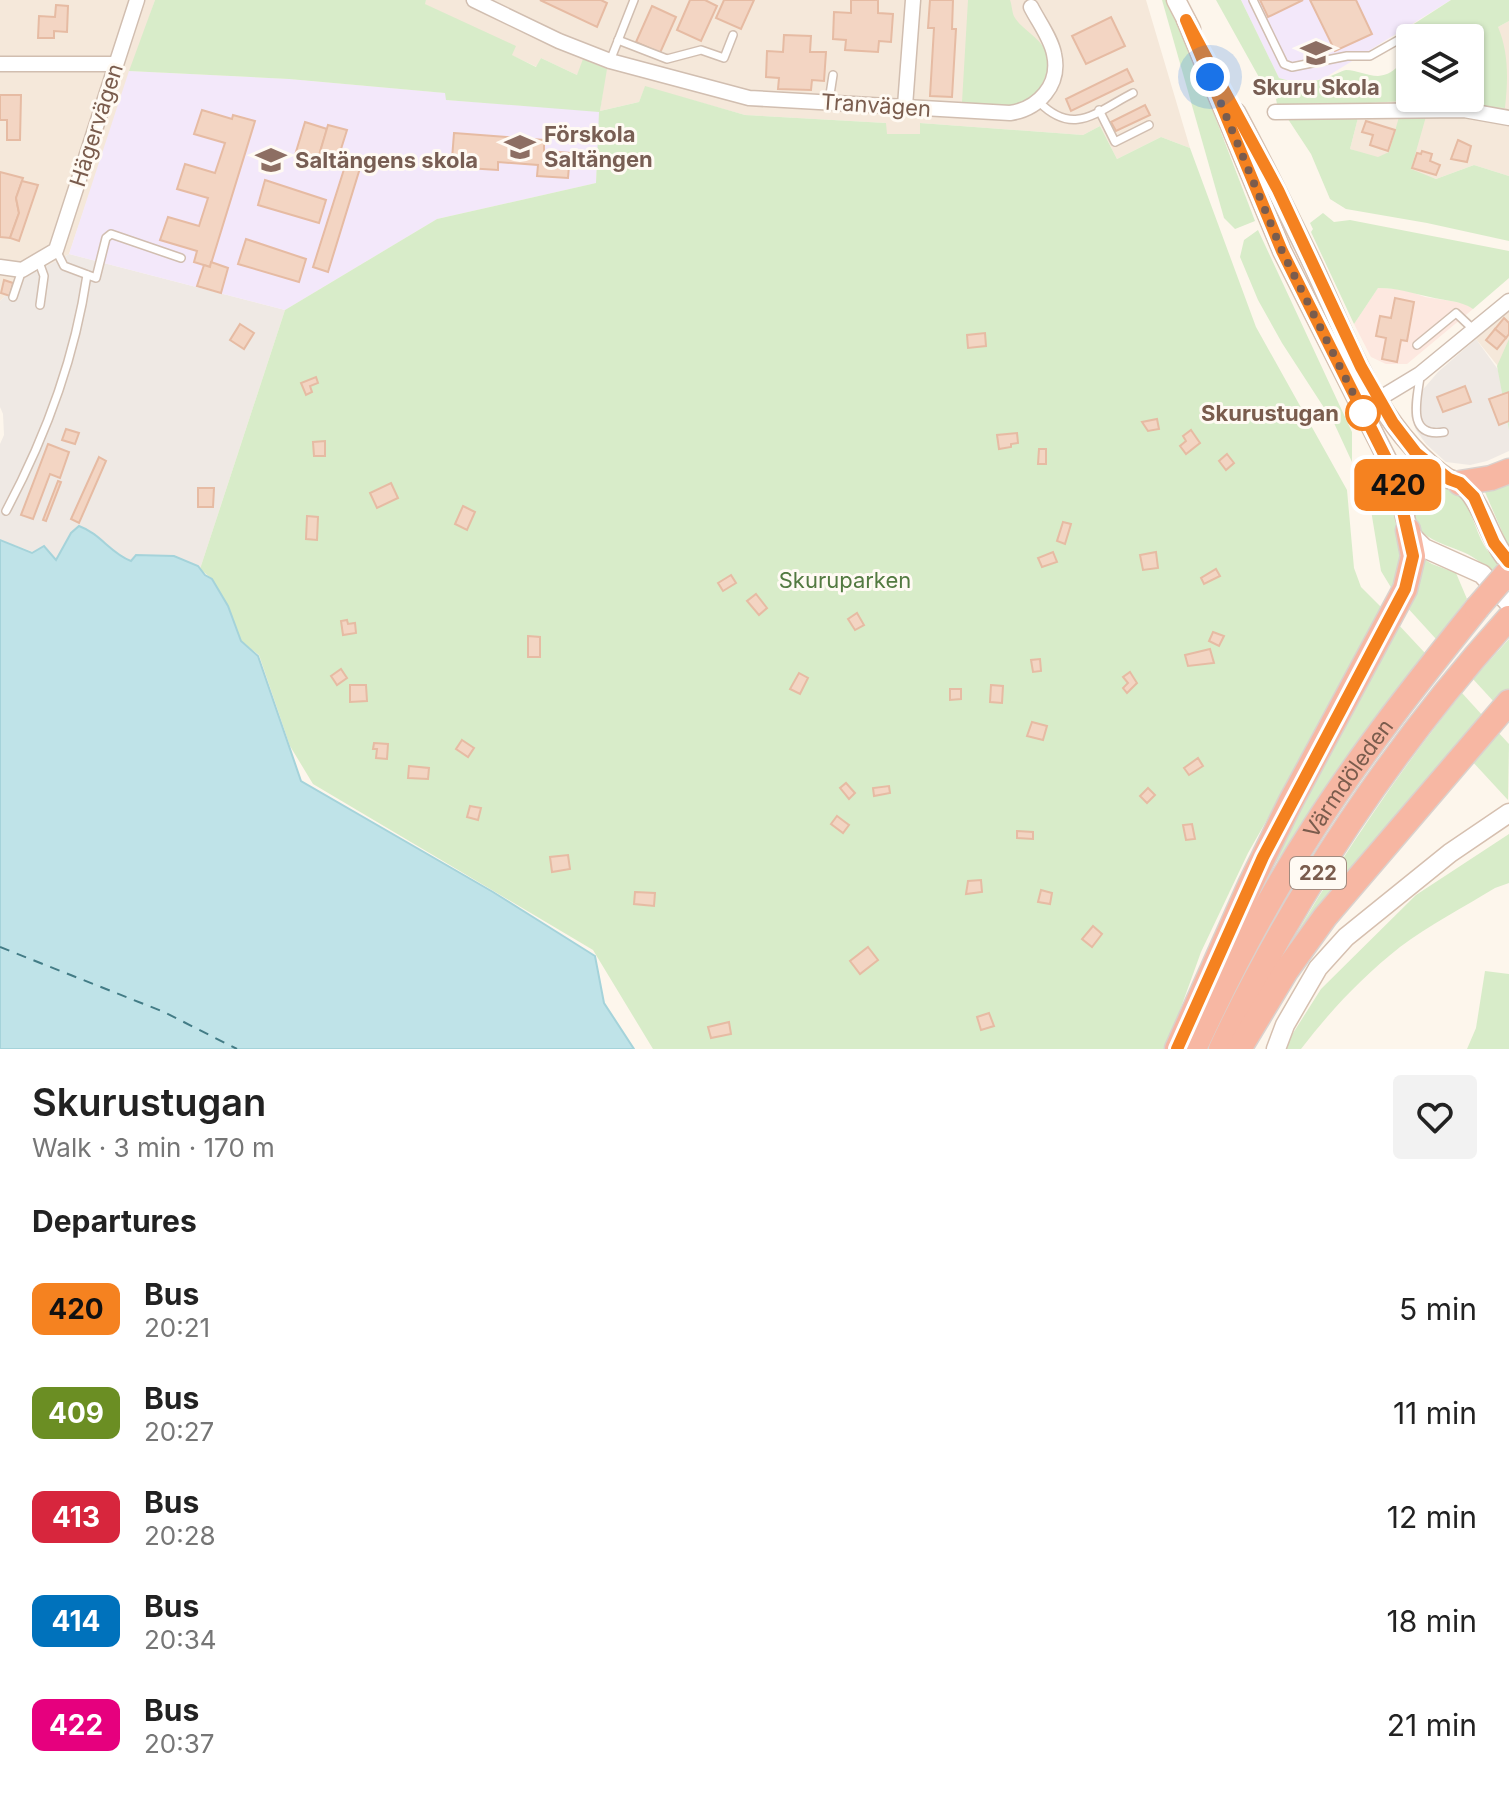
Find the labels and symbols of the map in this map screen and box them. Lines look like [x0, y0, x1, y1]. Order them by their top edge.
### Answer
school or university icon: Skuru Skola [1299, 36, 1333, 70]
your location [1190, 57, 1230, 97]
street label: Hägervägen [64, 60, 128, 190]
place label: Skuru Skola [1252, 74, 1380, 100]
street label: Tranvägen [820, 88, 932, 122]
place label: Förskola Saltängen [544, 121, 653, 172]
school or university icon: Förskola Saltängen [503, 130, 537, 164]
school or university icon: Saltängens skola [254, 143, 288, 177]
place label: Saltängens skola [295, 147, 478, 173]
marker: Skurustugan [1346, 396, 1380, 430]
place label: Skurustugan [1201, 400, 1339, 426]
line badge: 420 [1352, 459, 1444, 511]
park label: Skuruparken [779, 567, 911, 593]
street label: Värmdöleden [1298, 714, 1398, 842]
road number: 222 [1290, 857, 1346, 889]

